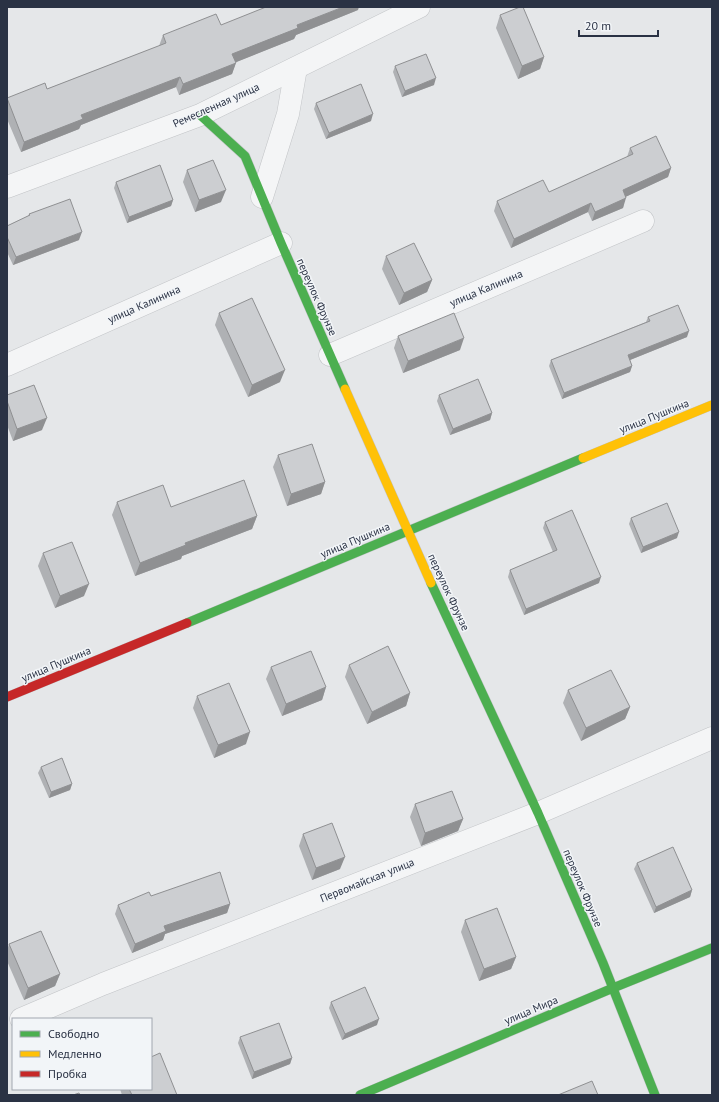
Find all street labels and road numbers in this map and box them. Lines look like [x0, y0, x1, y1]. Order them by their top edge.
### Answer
street label: Ремесленная улица [170, 80, 262, 130]
street label: переулок Фрунзе [294, 256, 341, 338]
street label: улица Калинина [447, 266, 525, 310]
street label: улица Калинина [106, 282, 182, 326]
street label: улица Пушкина [617, 396, 691, 436]
street label: улица Пушкина [318, 519, 392, 561]
street label: переулок Фрунзе [425, 551, 473, 633]
street label: улица Пушкина [19, 643, 93, 685]
street label: переулок Фрунзе [560, 847, 606, 929]
street label: Первомайская улица [318, 855, 416, 905]
street label: улица Мира [502, 992, 560, 1028]

